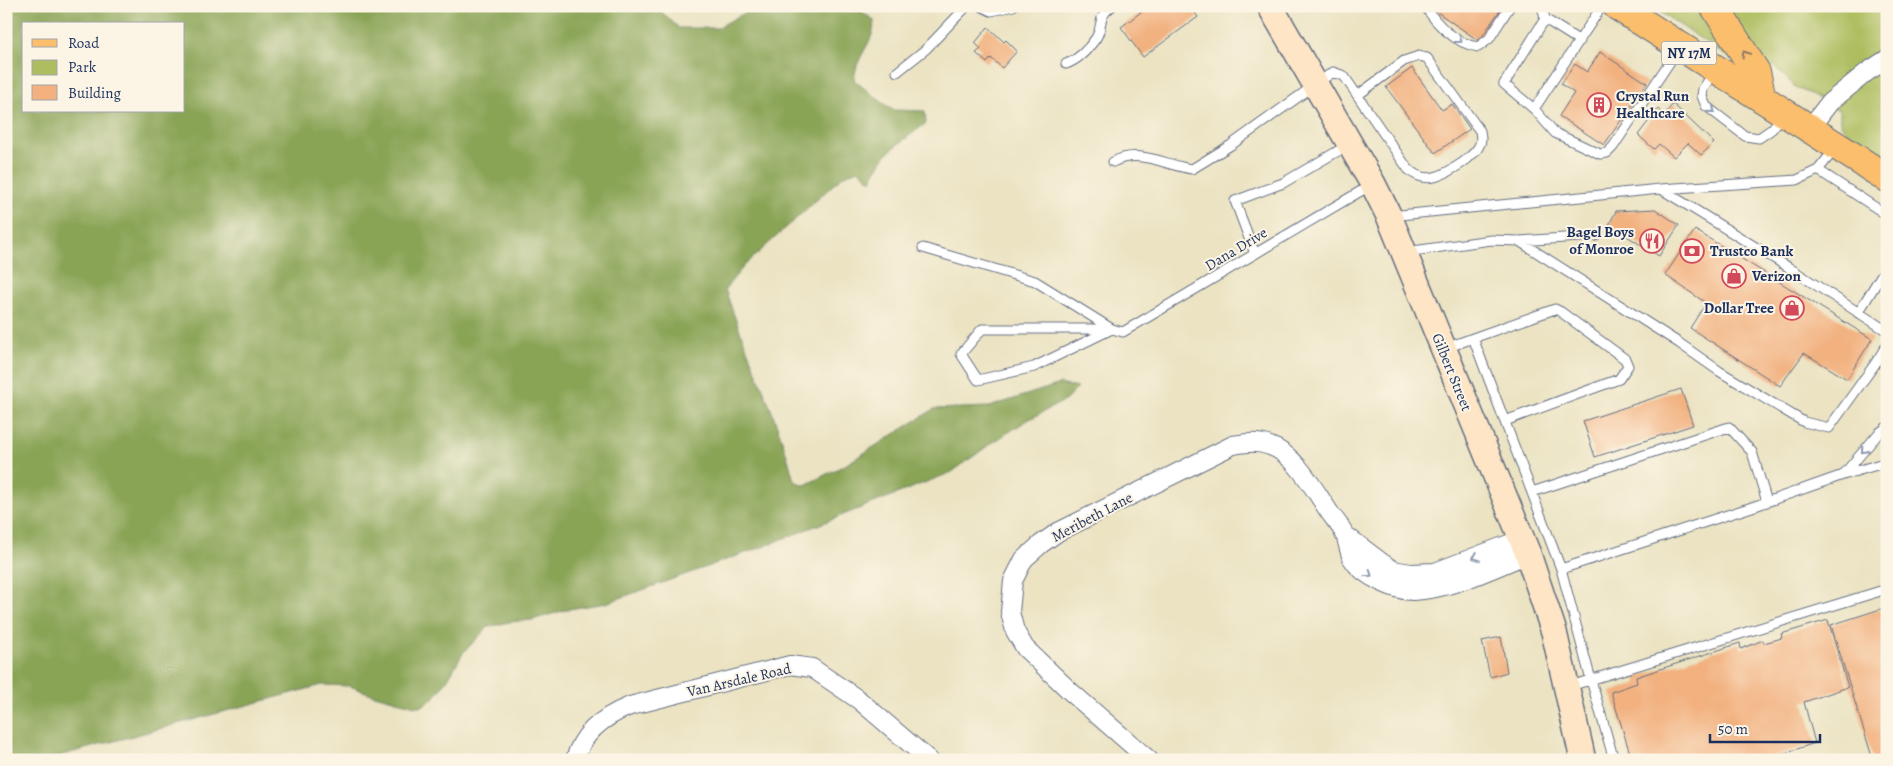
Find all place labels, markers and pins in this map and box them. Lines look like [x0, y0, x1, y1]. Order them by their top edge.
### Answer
place label: Crystal Run Healthcare [1616, 86, 1690, 123]
building icon: Crystal Run Healthcare [1586, 92, 1612, 118]
place label: Bagel Boys of Monroe [1566, 222, 1634, 259]
restaurant icon: Bagel Boys of Monroe [1639, 228, 1665, 254]
bank icon: Trustco Bank [1679, 238, 1705, 264]
place label: Trustco Bank [1710, 241, 1793, 261]
shop icon: Verizon [1721, 263, 1747, 289]
place label: Verizon [1751, 266, 1801, 286]
shop icon: Dollar Tree [1779, 295, 1805, 321]
place label: Dollar Tree [1704, 298, 1774, 318]

